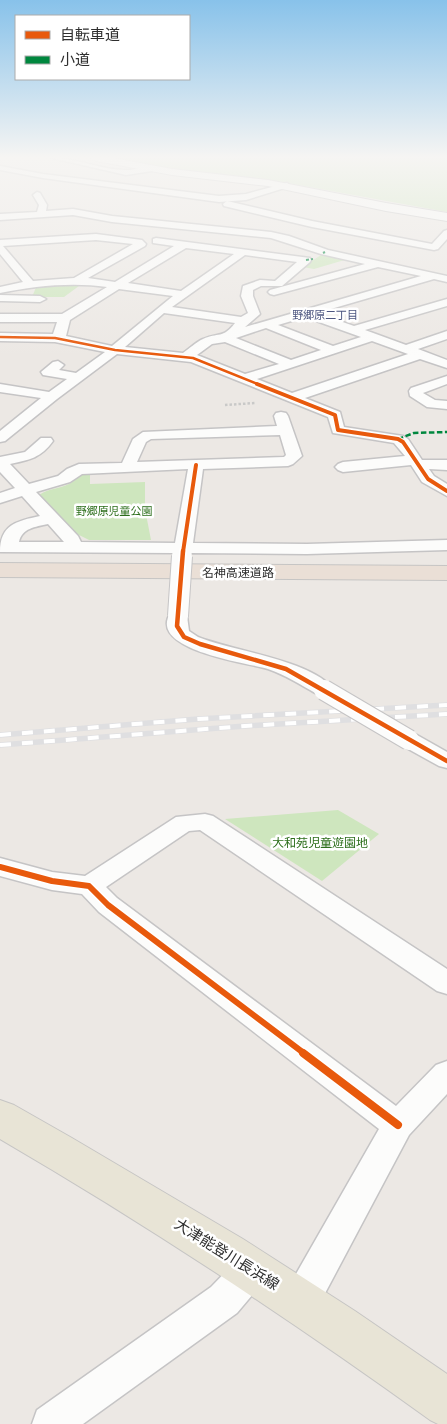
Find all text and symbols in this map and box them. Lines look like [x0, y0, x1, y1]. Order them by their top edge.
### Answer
legend [15, 15, 190, 80]
text: 自転車道 [60, 25, 120, 44]
text: 小道 [60, 50, 90, 69]
district label: 野郷原二丁目 [292, 308, 358, 322]
park label: 野郷原児童公園 [76, 504, 153, 518]
street label: 名神高速道路 [202, 565, 274, 580]
park label: 大和苑児童遊園地 [272, 835, 368, 850]
street label: 大津能登川長浜線 [171, 1214, 283, 1294]

